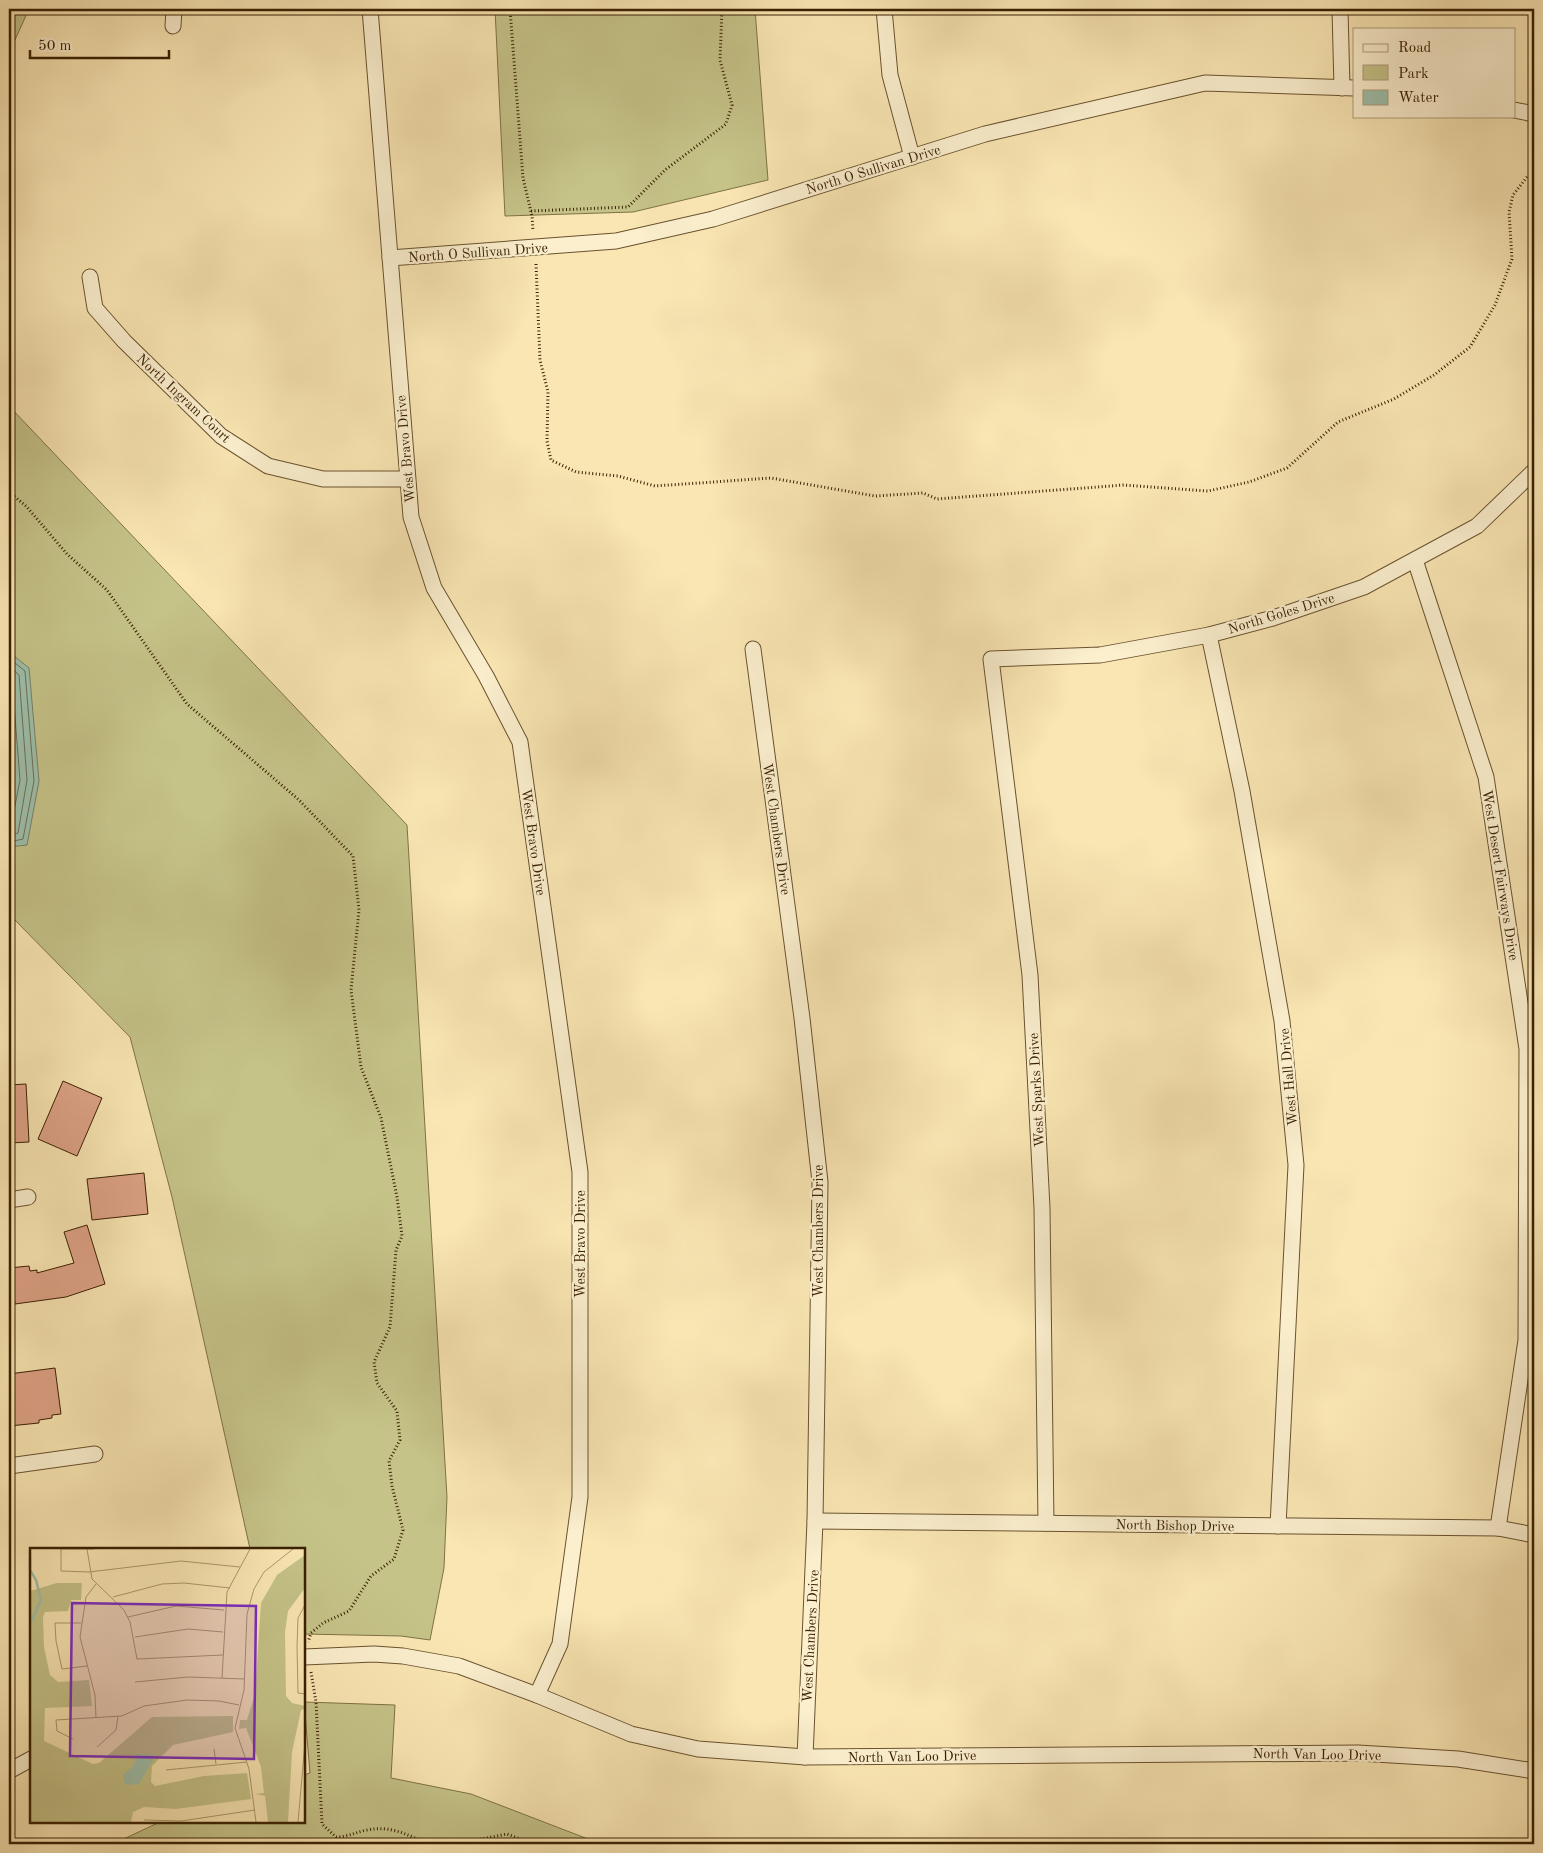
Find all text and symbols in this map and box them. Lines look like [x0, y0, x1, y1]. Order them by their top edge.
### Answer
scale bar [30, 28, 169, 60]
legend [1353, 28, 1516, 118]
text: 50 m [38, 39, 72, 54]
text: Road [1398, 41, 1432, 56]
text: Park [1398, 67, 1429, 82]
text: Water [1398, 91, 1439, 106]
street label: North O Sullivan Drive [804, 143, 942, 197]
street label: North O Sullivan Drive [408, 241, 548, 265]
street label: North Ingram Court [134, 352, 233, 446]
street label: West Bravo Drive [394, 394, 418, 503]
street label: North Goles Drive [1226, 591, 1336, 637]
street label: West Chambers Drive [760, 762, 792, 896]
street label: West Bravo Drive [519, 788, 547, 897]
street label: West Desert Fairways Drive [1480, 789, 1520, 961]
street label: West Hall Drive [1278, 1027, 1300, 1126]
street label: West Sparks Drive [1027, 1032, 1047, 1147]
street label: West Chambers Drive [812, 1165, 826, 1297]
street label: West Bravo Drive [574, 1190, 588, 1298]
street label: North Bishop Drive [1115, 1518, 1234, 1534]
inset map [30, 1548, 305, 1823]
street label: West Chambers Drive [801, 1569, 821, 1703]
street label: North Van Loo Drive [1252, 1747, 1382, 1763]
street label: North Van Loo Drive [847, 1749, 977, 1765]

